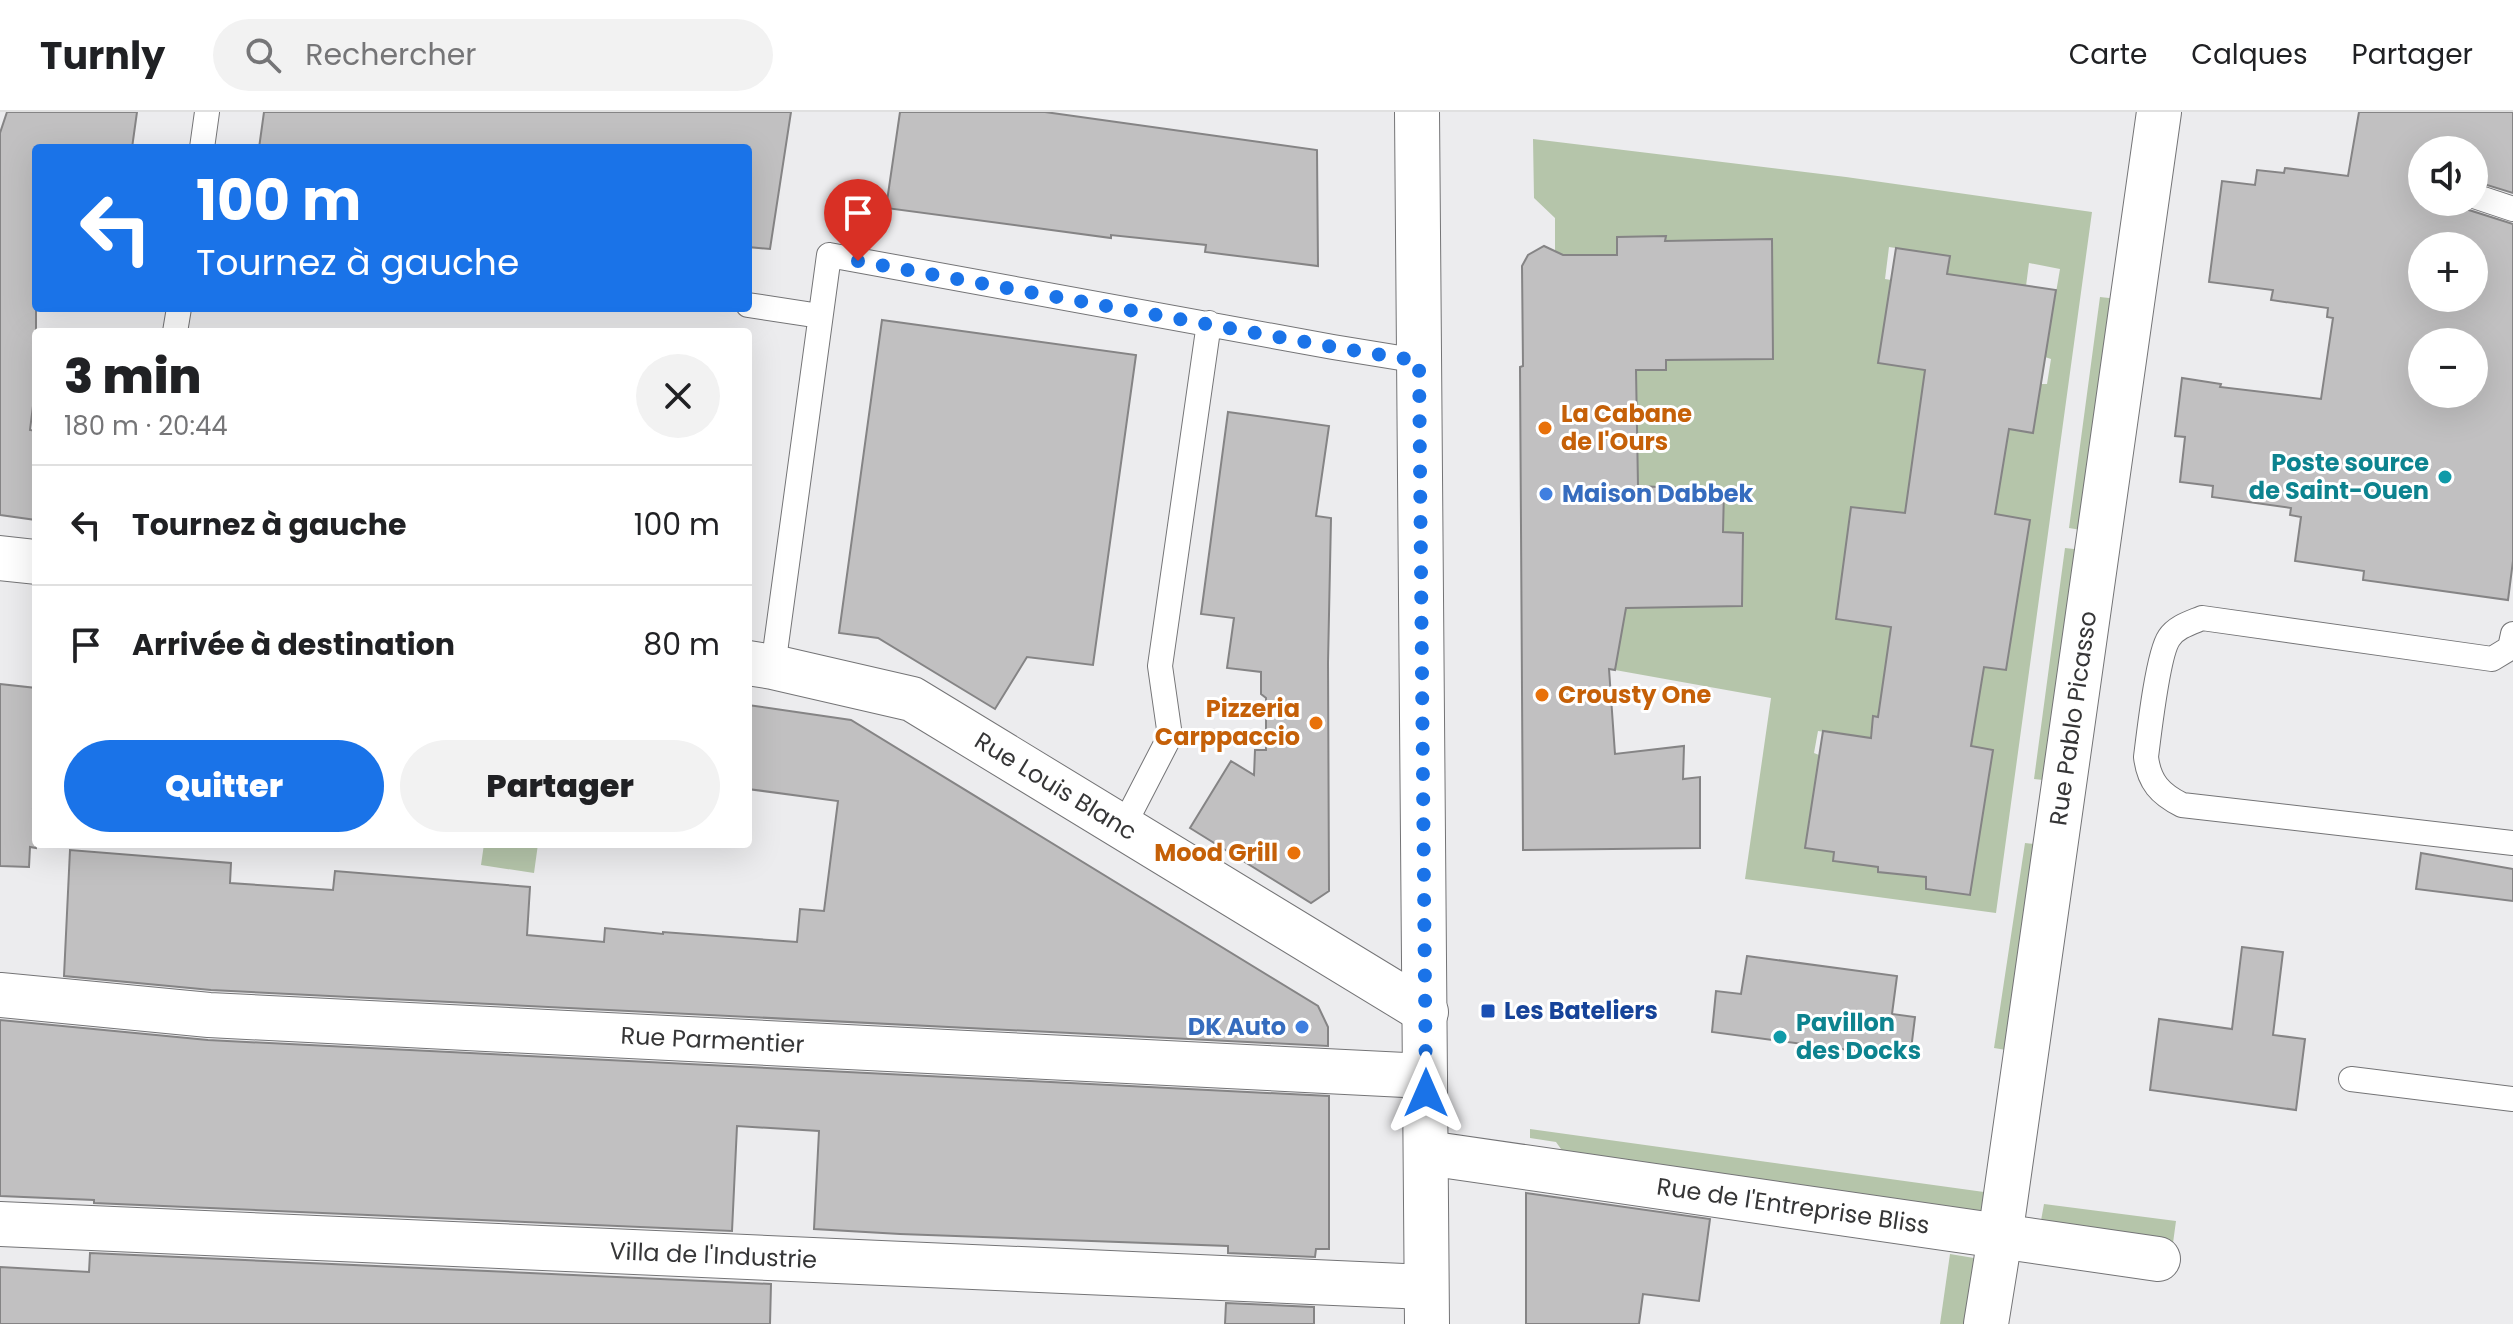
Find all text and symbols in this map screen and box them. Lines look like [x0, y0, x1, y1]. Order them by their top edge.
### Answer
search box [213, 19, 773, 91]
text: Turnly [40, 29, 165, 82]
icon: search [241, 33, 285, 77]
text: Rechercher [305, 33, 476, 76]
text: Carte [2069, 35, 2147, 74]
text: Calques [2191, 35, 2308, 74]
text: Partager [2352, 35, 2473, 74]
map controls [2408, 136, 2488, 408]
button: sound [2408, 136, 2488, 216]
text: 100 m [196, 161, 361, 240]
icon: left [64, 176, 168, 280]
pin [824, 179, 892, 261]
icon: arrive [836, 191, 880, 235]
button: + [2408, 232, 2488, 312]
text: Tournez à gauche [196, 237, 519, 288]
button: − [2408, 328, 2488, 408]
text: 3 min [64, 343, 201, 410]
button: close [636, 354, 720, 438]
place label: La Cabane de l'Ours [1561, 397, 1692, 458]
text: 180 m · 20:44 [64, 408, 228, 444]
marker: La Cabane de l'Ours [1536, 419, 1554, 437]
place label: Poste source de Saint-Ouen [2249, 446, 2429, 507]
marker: Poste source de Saint-Ouen [2436, 468, 2454, 486]
place label: Maison Dabbek [1562, 477, 1753, 510]
marker: Maison Dabbek [1537, 485, 1555, 503]
icon: left [64, 503, 108, 547]
text: Tournez à gauche [132, 503, 406, 546]
text: 100 m [634, 503, 720, 546]
street label: Rue Pablo Picasso [2041, 609, 2104, 828]
icon: arrive [64, 623, 108, 667]
text: Arrivée à destination [132, 623, 455, 666]
text: 80 m [643, 623, 720, 666]
place label: Crousty One [1558, 678, 1711, 711]
marker: Crousty One [1533, 686, 1551, 704]
place label: Pizzeria Carppaccio [1155, 692, 1300, 753]
marker: Pizzeria Carppaccio [1307, 714, 1325, 732]
street label: Rue Louis Blanc [969, 724, 1143, 848]
button: Quitter [64, 740, 384, 832]
button: Partager [400, 740, 720, 832]
place label: Mood Grill [1154, 836, 1278, 869]
marker: Mood Grill [1285, 844, 1303, 862]
place label: Les Bateliers [1504, 994, 1658, 1027]
marker: Les Bateliers [1479, 1002, 1497, 1020]
place label: Pavillon des Docks [1796, 1006, 1921, 1067]
place label: DK Auto [1188, 1010, 1286, 1043]
marker: DK Auto [1293, 1018, 1311, 1036]
street label: Rue Parmentier [620, 1019, 805, 1061]
marker: Pavillon des Docks [1771, 1028, 1789, 1046]
position arrow [1384, 1051, 1468, 1135]
street label: Rue de l'Entreprise Bliss [1655, 1170, 1932, 1242]
street label: Villa de l'Industrie [609, 1234, 818, 1276]

